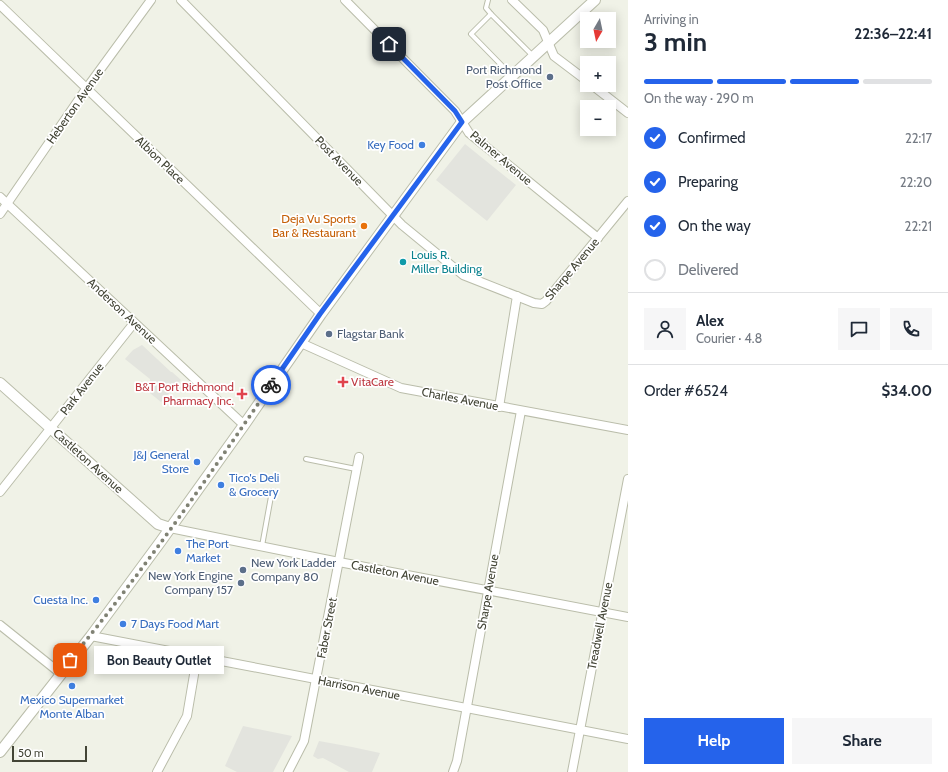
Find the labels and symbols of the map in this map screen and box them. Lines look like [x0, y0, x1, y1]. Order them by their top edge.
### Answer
north arrow [580, 12, 616, 48]
pin [372, 27, 406, 61]
place label: Port Richmond Post Office [466, 62, 542, 91]
street label: Heberton Avenue [43, 65, 106, 147]
marker: Port Richmond Post Office [545, 72, 555, 82]
street label: Palmer Avenue [467, 127, 535, 188]
street label: Albion Place [133, 133, 188, 187]
street label: Post Avenue [312, 133, 367, 189]
place label: Key Food [367, 137, 414, 152]
marker: Key Food [417, 140, 427, 150]
place label: Deja Vu Sports Bar & Restaurant [272, 211, 356, 240]
marker: Deja Vu Sports Bar & Restaurant [359, 221, 369, 231]
street label: Sharpe Avenue [541, 235, 602, 303]
place label: Louis R. Miller Building [411, 247, 483, 276]
marker: Louis R. Miller Building [398, 257, 408, 267]
street label: Anderson Avenue [84, 275, 160, 347]
place label: Flagstar Bank [337, 326, 405, 341]
marker: Flagstar Bank [324, 329, 334, 339]
street label: Park Avenue [56, 359, 107, 418]
courier [251, 365, 291, 405]
place label: VitaCare [351, 374, 394, 389]
marker: VitaCare [338, 377, 348, 387]
place label: B&T Port Richmond Pharmacy Inc. [135, 379, 234, 408]
street label: Charles Avenue [420, 384, 500, 413]
marker: B&T Port Richmond Pharmacy Inc. [237, 389, 247, 399]
street label: Castleton Avenue [50, 425, 126, 496]
place label: J&J General Store [133, 447, 189, 476]
marker: J&J General Store [192, 457, 202, 467]
place label: Tico's Deli & Grocery [229, 470, 279, 499]
marker: Tico's Deli & Grocery [216, 480, 226, 490]
place label: The Port Market [186, 536, 229, 565]
marker: The Port Market [173, 546, 183, 556]
street label: Sharpe Avenue [473, 553, 502, 631]
place label: New York Ladder Company 80 [251, 555, 336, 584]
street label: Castleton Avenue [350, 557, 440, 588]
marker: New York Ladder Company 80 [238, 565, 248, 575]
place label: New York Engine Company 157 [148, 568, 233, 597]
marker: New York Engine Company 157 [236, 578, 246, 588]
street label: Treadwell Avenue [584, 581, 615, 671]
place label: Cuesta Inc. [33, 592, 88, 607]
marker: Cuesta Inc. [91, 595, 101, 605]
street label: Faber Street [313, 596, 340, 660]
place label: 7 Days Food Mart [131, 616, 219, 631]
marker: 7 Days Food Mart [118, 619, 128, 629]
pin [53, 643, 87, 677]
callout: Bon Beauty Outlet [94, 646, 224, 674]
street label: Harrison Avenue [317, 672, 401, 703]
marker: Mexico Supermarket Monte Alban [67, 681, 77, 691]
place label: Mexico Supermarket Monte Alban [20, 692, 124, 721]
scale bar [12, 744, 87, 763]

